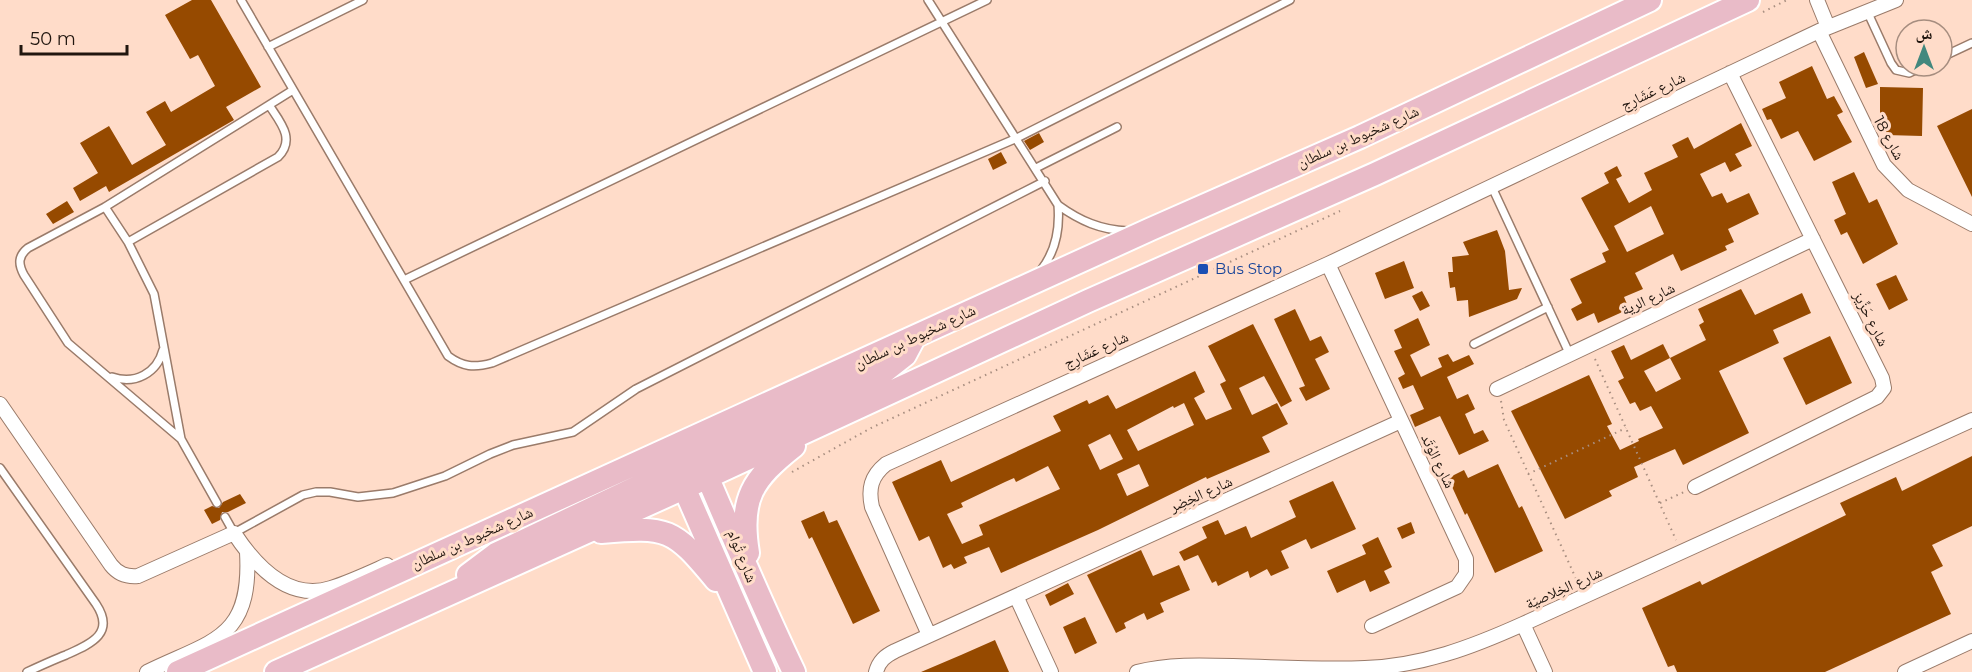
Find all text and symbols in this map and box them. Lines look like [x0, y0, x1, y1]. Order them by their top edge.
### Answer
scale bar [21, 18, 128, 56]
north arrow [1894, 18, 1954, 78]
text: ش [1916, 24, 1933, 43]
text: 50 m [30, 28, 76, 50]
street label: شارع عَشَارِج [1617, 67, 1689, 116]
street label: شارع شخبوط بن سلطان [1294, 101, 1422, 173]
street label: شارع 18 [1869, 112, 1909, 164]
place label: Bus Stop [1215, 259, 1282, 278]
marker: Bus Stop [1196, 262, 1210, 276]
street label: شارع الرية [1618, 278, 1678, 320]
street label: شارع حَزِّيز [1848, 287, 1893, 350]
street label: شارع شخبوط بن سلطان [851, 300, 979, 374]
street label: شارع عَشَارِج [1060, 327, 1132, 374]
street label: شارع الوُتَد [1416, 430, 1460, 492]
street label: شارع الخِضِر [1165, 471, 1236, 517]
street label: شارع شخبوط بن سلطان [408, 502, 536, 574]
street label: شارع تُوام [722, 527, 762, 586]
street label: شارع الخِلاصيّة [1522, 562, 1606, 614]

